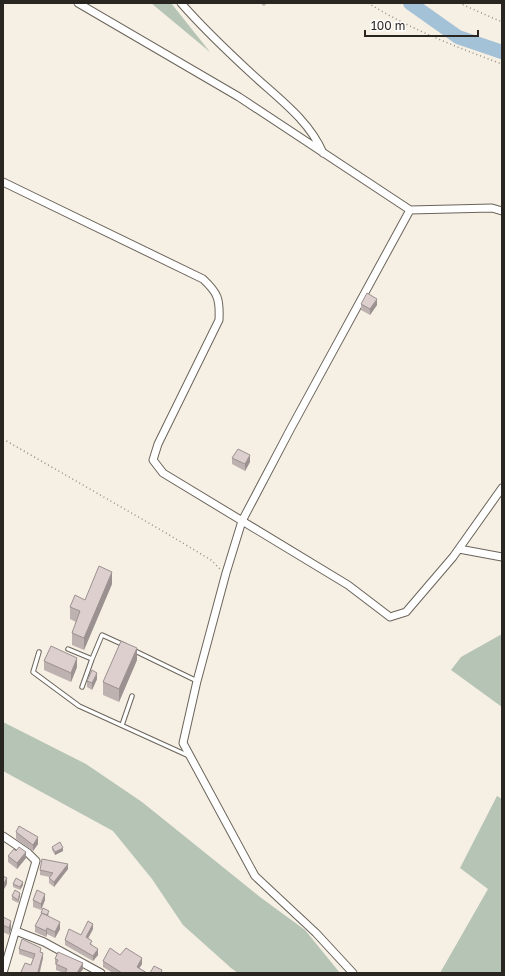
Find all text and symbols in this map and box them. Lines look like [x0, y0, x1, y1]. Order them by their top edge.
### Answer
scale bar [365, 12, 478, 38]
text: 100 m [371, 18, 405, 33]

